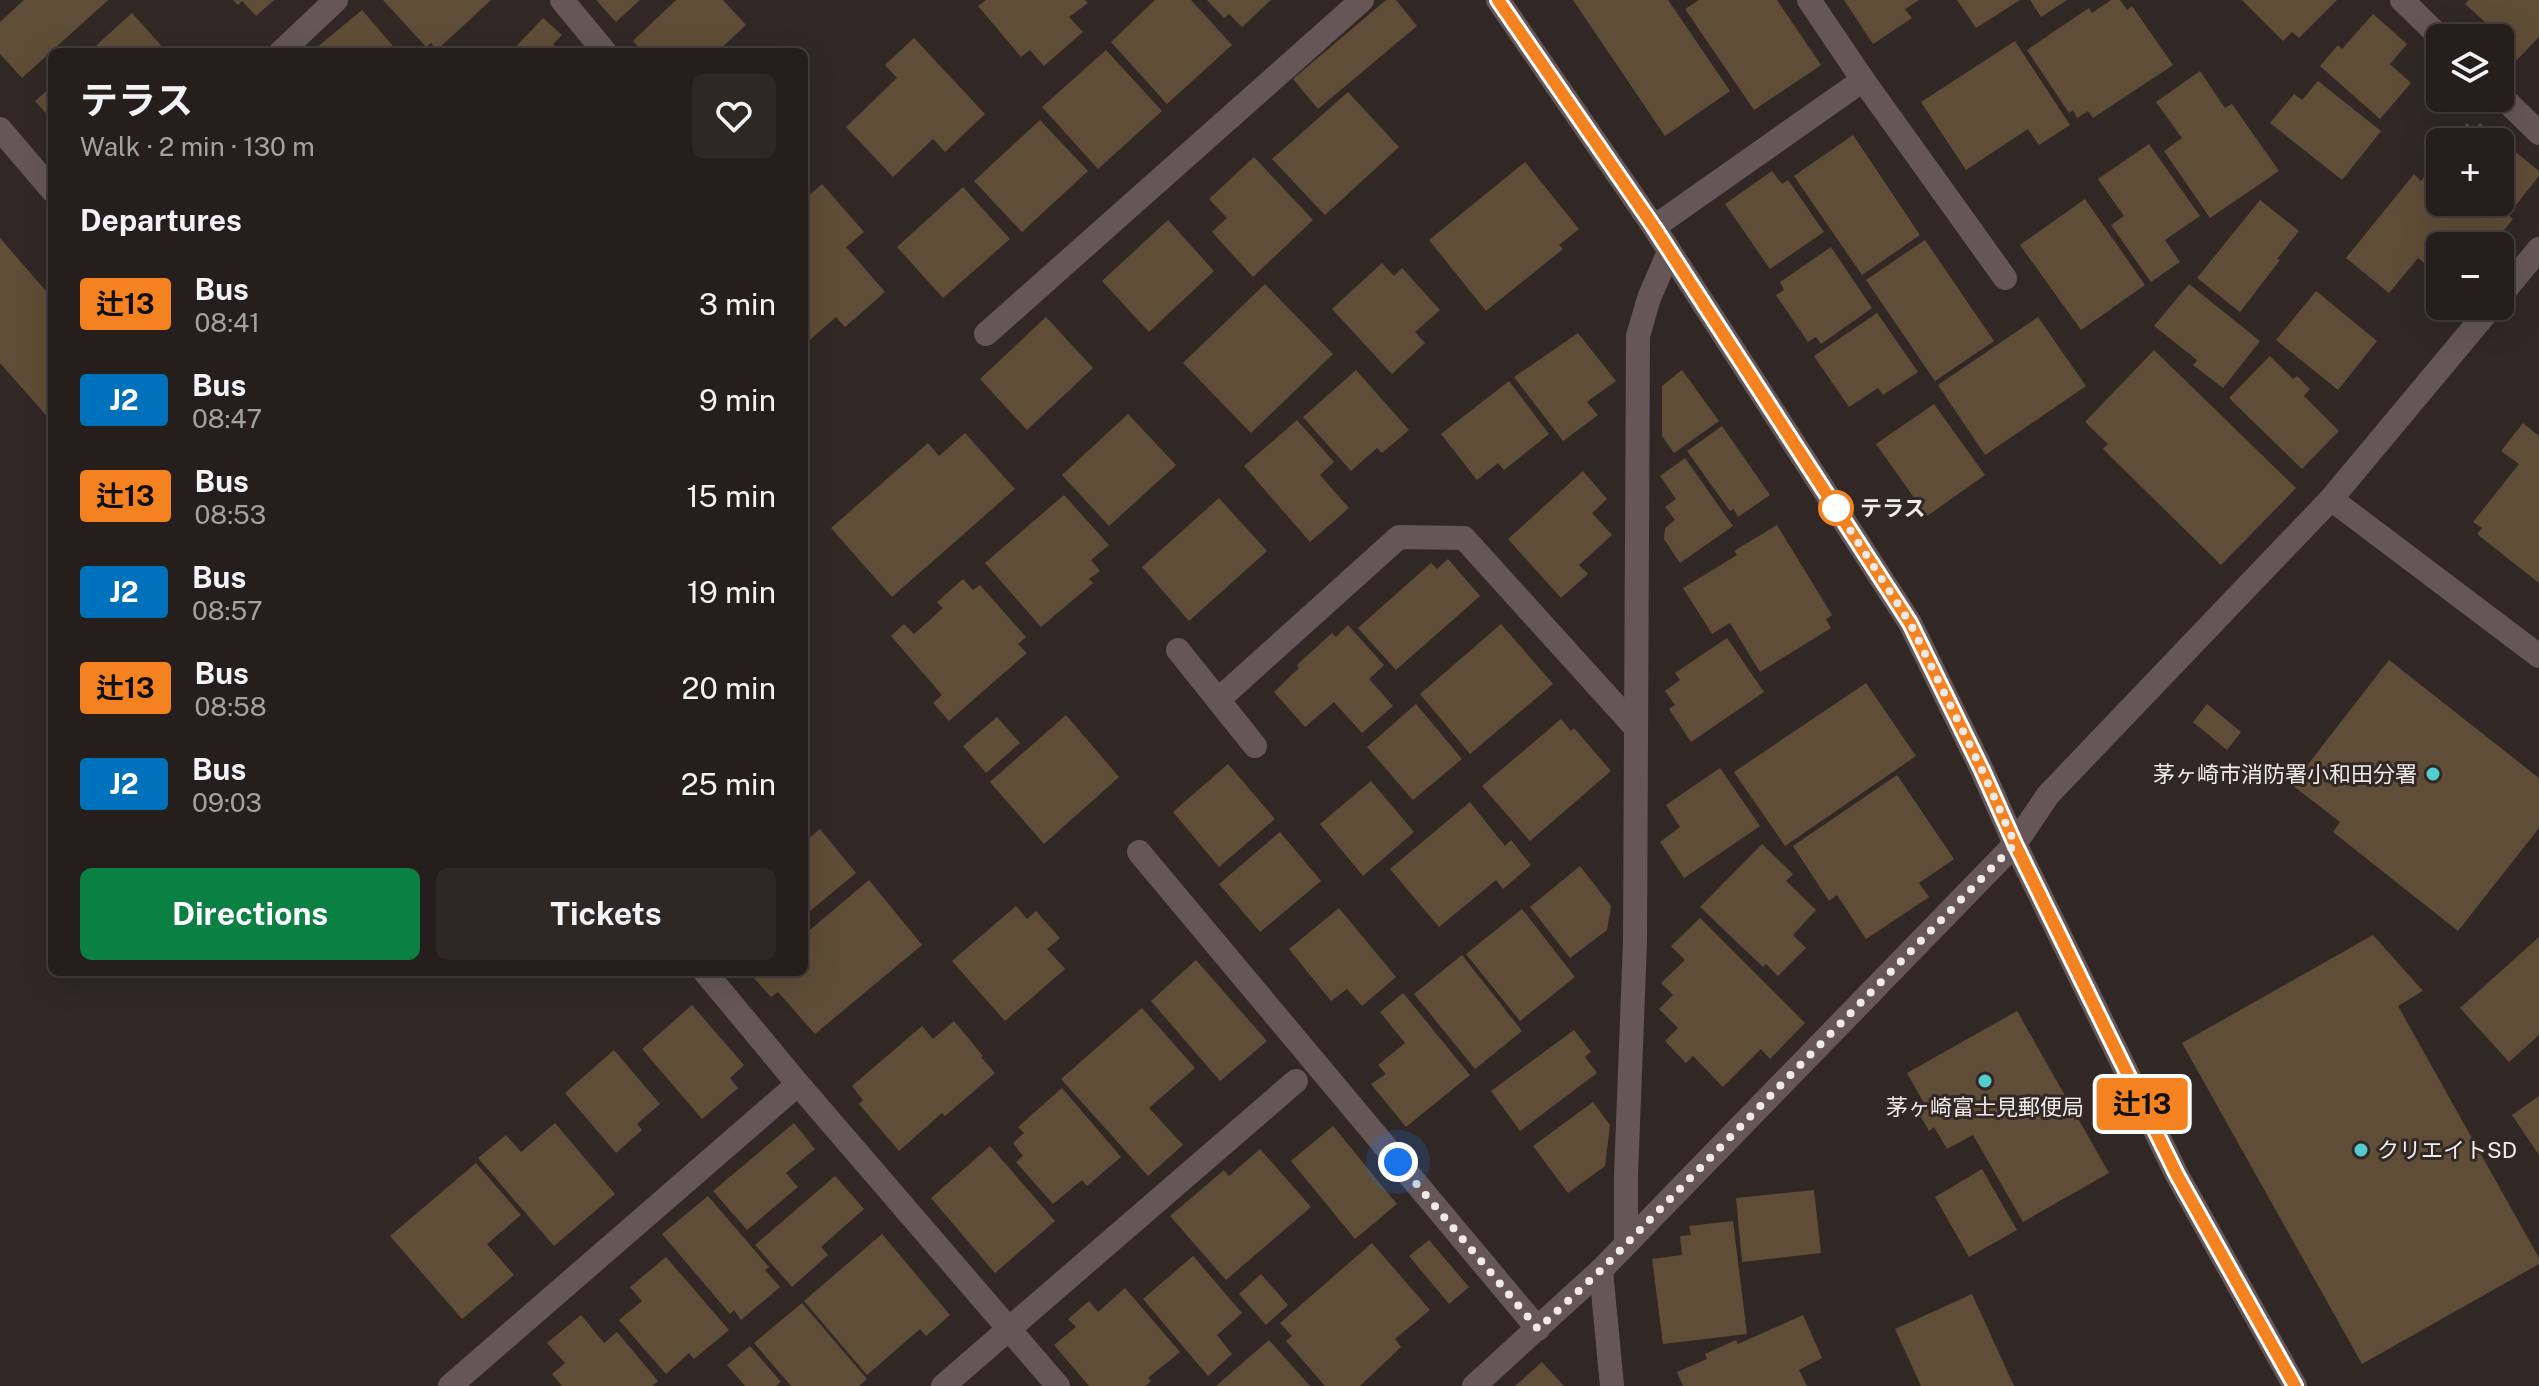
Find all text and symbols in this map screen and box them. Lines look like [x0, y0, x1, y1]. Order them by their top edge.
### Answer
map controls [2426, 24, 2514, 320]
button: layers [2426, 24, 2514, 112]
button: heart [692, 74, 776, 158]
text: テラス [80, 78, 193, 123]
button: + [2426, 128, 2514, 216]
text: Walk · 2 min · 130 m [80, 131, 315, 162]
text: Departures [80, 202, 242, 238]
button: − [2426, 232, 2514, 320]
text: Bus [195, 271, 249, 307]
text: 3 min [699, 286, 776, 322]
text: 辻13 [96, 287, 155, 320]
text: 08:41 [195, 307, 260, 338]
text: Bus [192, 367, 246, 403]
text: 9 min [699, 382, 776, 418]
text: J2 [109, 383, 139, 416]
text: 08:47 [192, 403, 262, 434]
text: Bus [195, 463, 249, 499]
text: 15 min [686, 478, 776, 514]
text: 辻13 [96, 479, 155, 512]
marker: テラス [1819, 491, 1853, 525]
place label: テラス [1860, 495, 1926, 521]
text: 08:53 [195, 499, 266, 530]
text: Bus [192, 559, 246, 595]
text: 19 min [687, 574, 776, 610]
text: J2 [109, 575, 139, 608]
text: 08:57 [192, 595, 263, 626]
text: Bus [195, 655, 249, 691]
text: 20 min [682, 670, 776, 706]
text: 辻13 [96, 671, 155, 704]
text: 08:58 [195, 691, 267, 722]
text: Bus [192, 751, 246, 787]
place label: 茅ヶ崎市消防署小和田分署 [2153, 761, 2417, 787]
marker: 茅ヶ崎市消防署小和田分署 [2424, 765, 2442, 783]
text: 25 min [681, 766, 776, 802]
text: J2 [109, 767, 139, 800]
text: 09:03 [192, 787, 262, 818]
button: Directions [80, 868, 420, 960]
button: Tickets [436, 868, 776, 960]
marker: 茅ヶ崎富士見郵便局 [1976, 1072, 1994, 1090]
line badge: 辻13 [2096, 1078, 2188, 1130]
text: 辻13 [2113, 1087, 2171, 1120]
place label: 茅ヶ崎富士見郵便局 [1886, 1094, 2084, 1120]
place label: クリエイトSD [2377, 1137, 2517, 1163]
marker: クリエイトSD [2352, 1141, 2370, 1159]
your location [1378, 1142, 1418, 1182]

